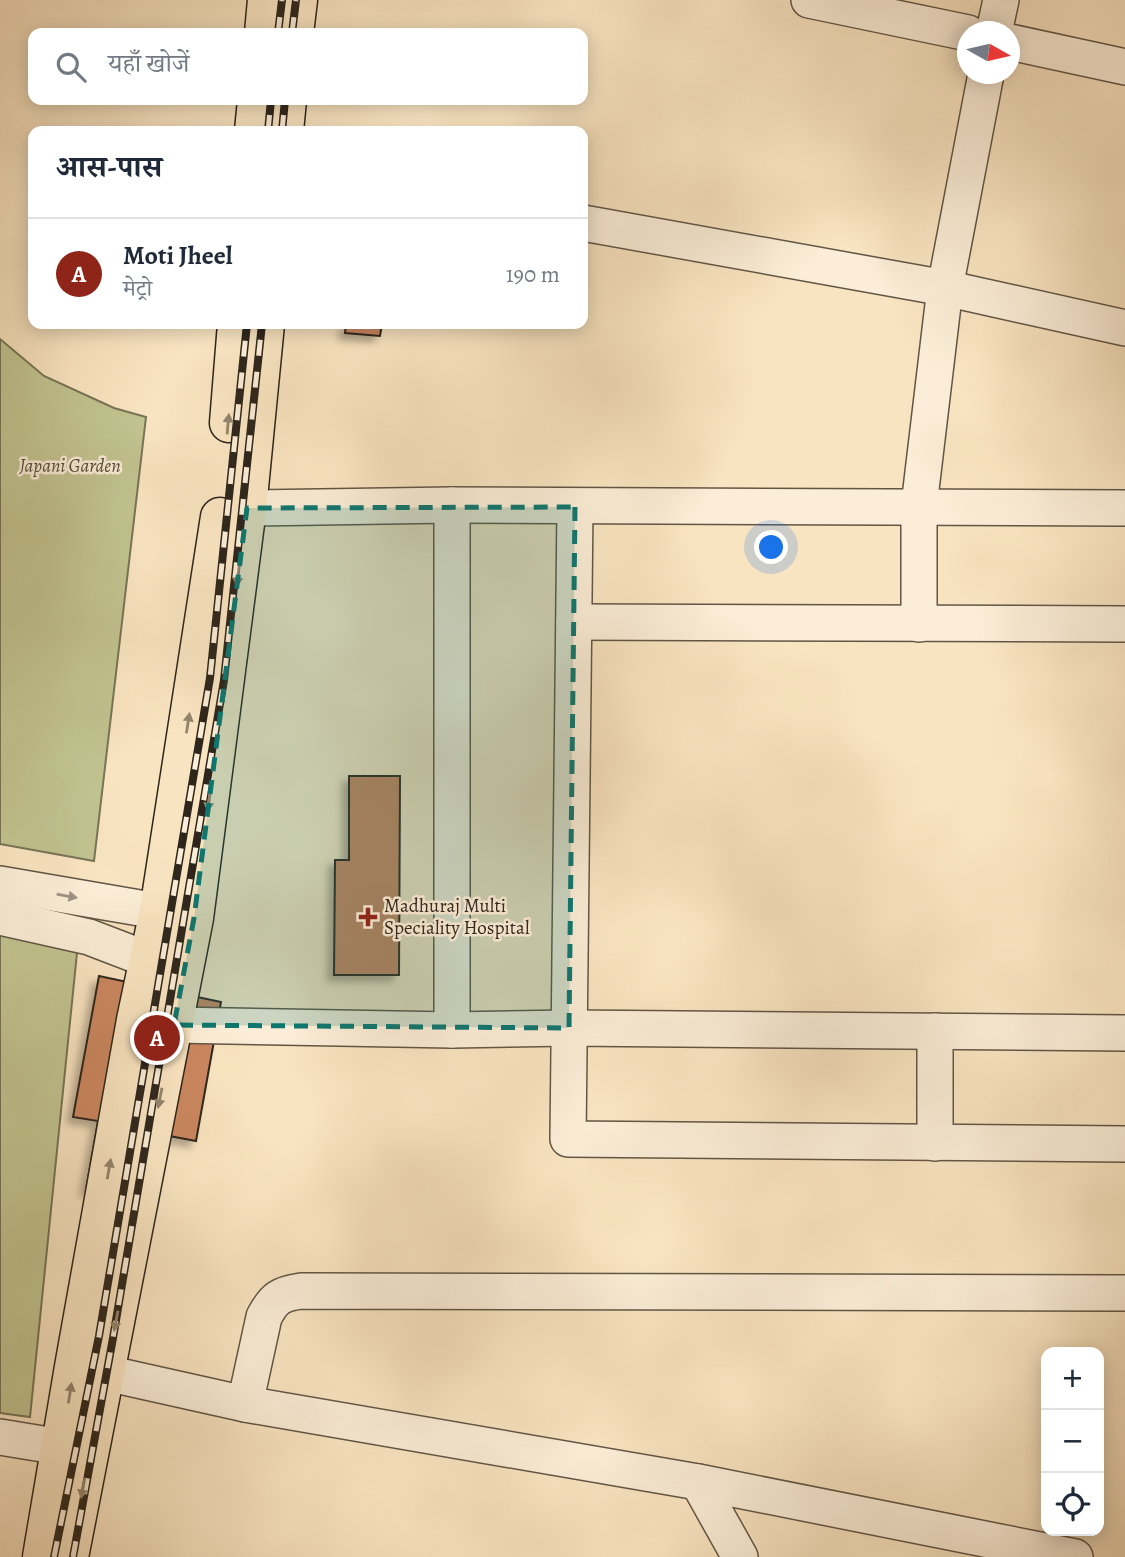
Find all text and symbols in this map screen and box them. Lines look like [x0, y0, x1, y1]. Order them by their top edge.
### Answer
north arrow [957, 21, 1020, 84]
search box [28, 28, 588, 105]
text: यहाँ खोजें [108, 46, 189, 81]
icon: search [52, 48, 90, 86]
text: आस-पास [56, 147, 162, 187]
text: Moti Jheel [123, 238, 233, 273]
text: A [72, 259, 86, 290]
text: 190 m [506, 259, 560, 290]
text: मेट्रो [123, 273, 152, 304]
one-way arrow [223, 413, 234, 435]
park label: Japani Garden [18, 453, 121, 479]
your location [754, 530, 788, 564]
one-way arrow [233, 565, 244, 587]
one-way arrow [183, 711, 194, 733]
one-way arrow [203, 790, 214, 812]
one-way arrow [56, 891, 78, 902]
place label: Madhuraj Multi Speciality Hospital [384, 893, 530, 941]
marker: Madhuraj Multi Speciality Hospital [358, 907, 378, 927]
pin: A [134, 1012, 180, 1064]
one-way arrow [154, 1087, 165, 1109]
one-way arrow [104, 1158, 115, 1180]
one-way arrow [110, 1310, 121, 1332]
map controls [1041, 1347, 1104, 1536]
button: + [1041, 1347, 1104, 1410]
one-way arrow [65, 1382, 76, 1404]
button: − [1041, 1410, 1104, 1473]
button: locate [1041, 1473, 1104, 1536]
one-way arrow [77, 1477, 88, 1499]

